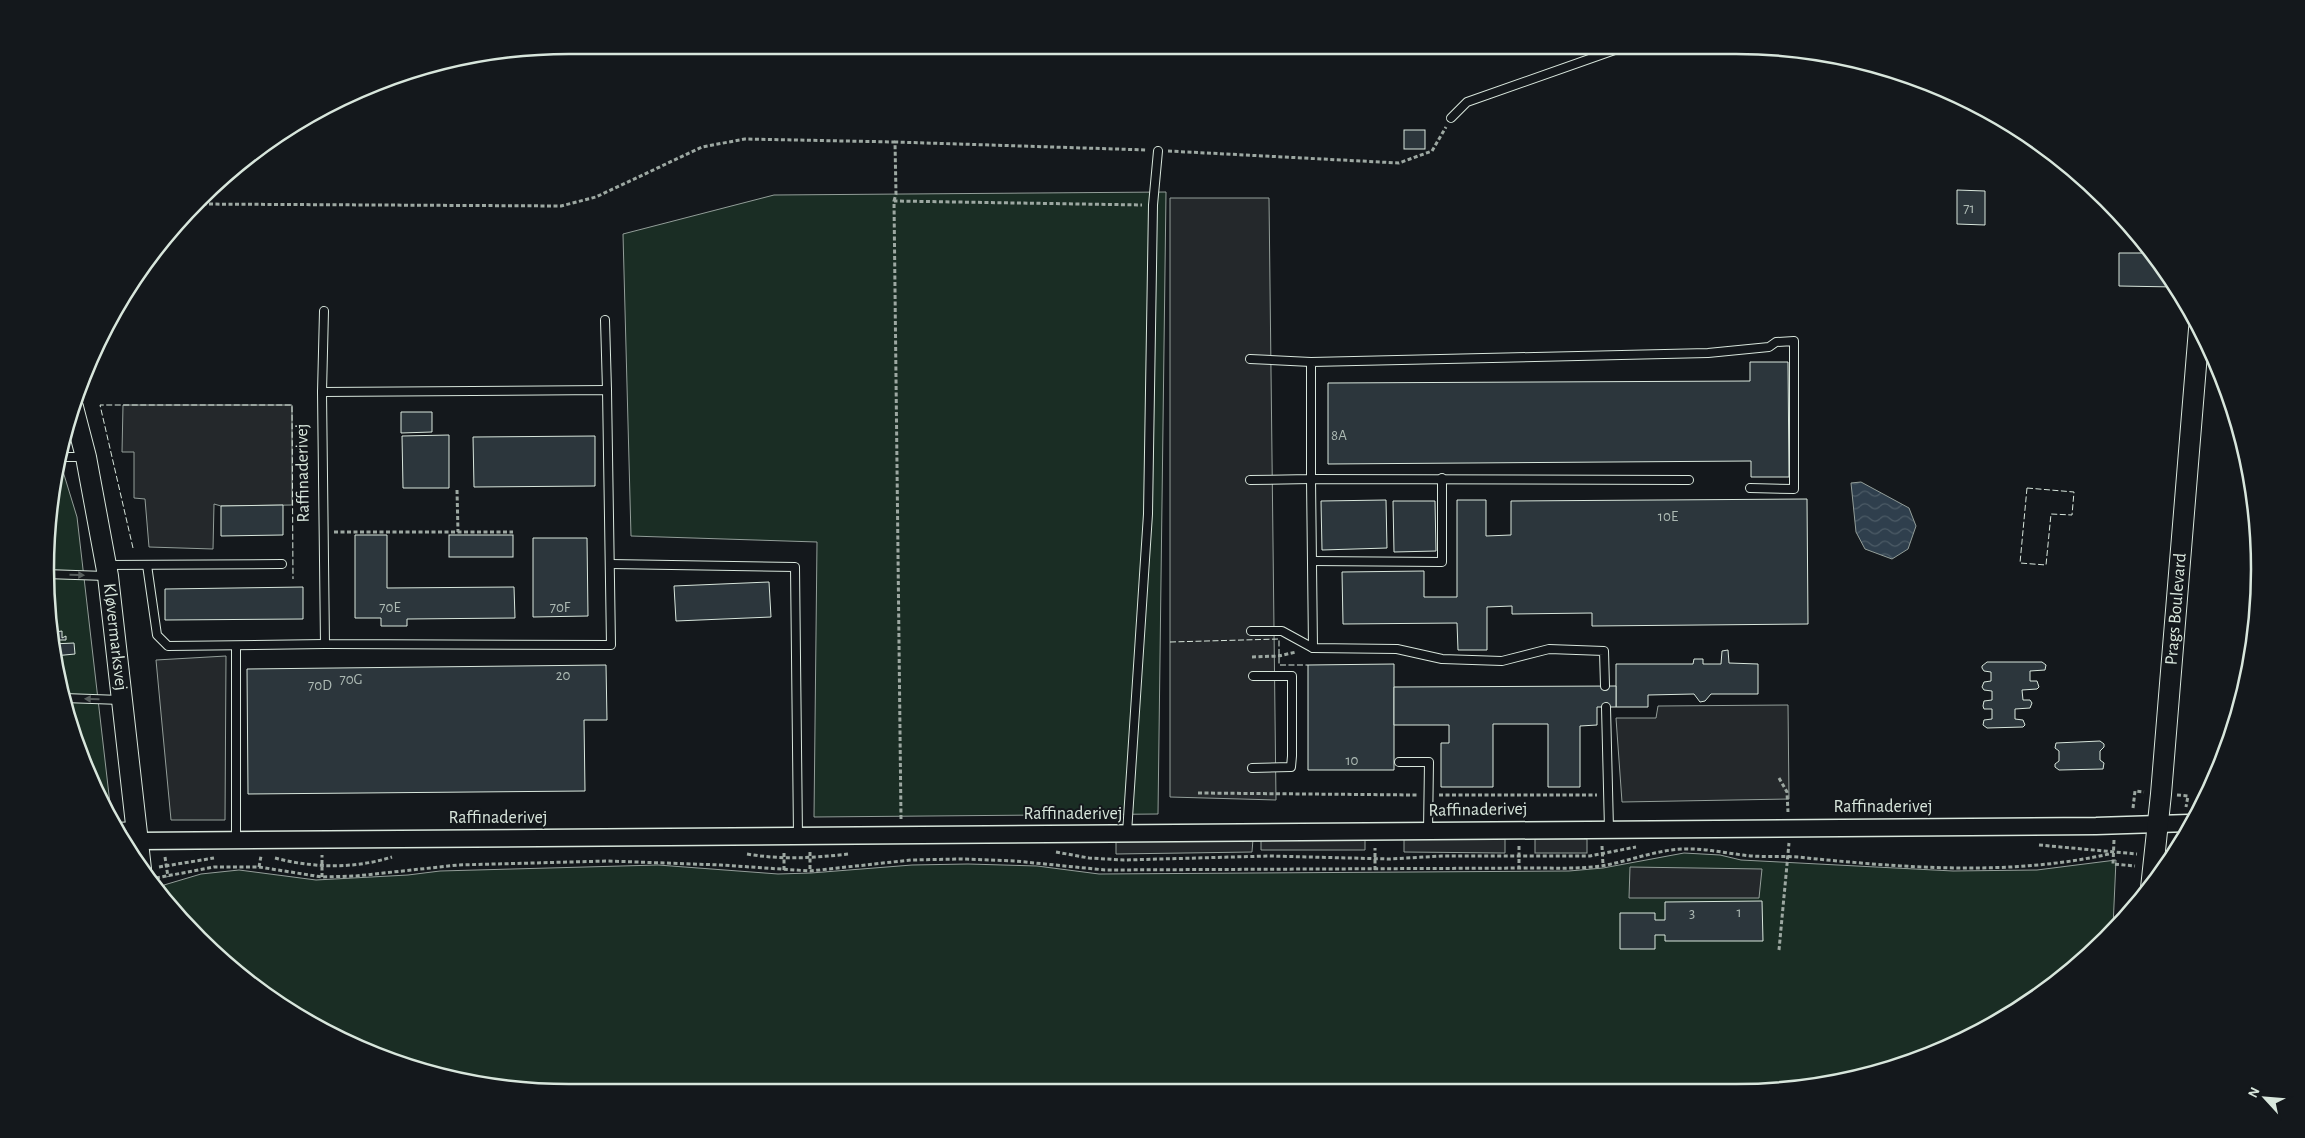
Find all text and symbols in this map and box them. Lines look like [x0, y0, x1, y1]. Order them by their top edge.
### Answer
house number: 71 [1963, 201, 1975, 216]
street label: Raffinaderivej [293, 423, 313, 523]
house number: 8A [1331, 428, 1347, 443]
house number: 10E [1658, 509, 1678, 524]
street label: Prags Boulevard [2163, 552, 2190, 666]
one-way arrow [69, 571, 85, 579]
street label: Kløvermarksvej [100, 582, 130, 692]
house number: 70E [379, 600, 401, 615]
house number: 70F [550, 600, 571, 615]
house number: 20 [556, 668, 570, 683]
house number: 70G [339, 672, 363, 687]
house number: 70D [308, 678, 332, 693]
one-way arrow [84, 695, 100, 703]
house number: 10 [1345, 753, 1359, 768]
street label: Raffinaderivej [1834, 798, 1932, 816]
street label: Raffinaderivej [1428, 800, 1528, 820]
street label: Raffinaderivej [1024, 805, 1122, 823]
street label: Raffinaderivej [449, 809, 547, 827]
house number: 1 [1736, 905, 1742, 920]
house number: 3 [1689, 906, 1695, 921]
north arrow [2240, 1073, 2290, 1123]
text: N [2246, 1085, 2263, 1100]

